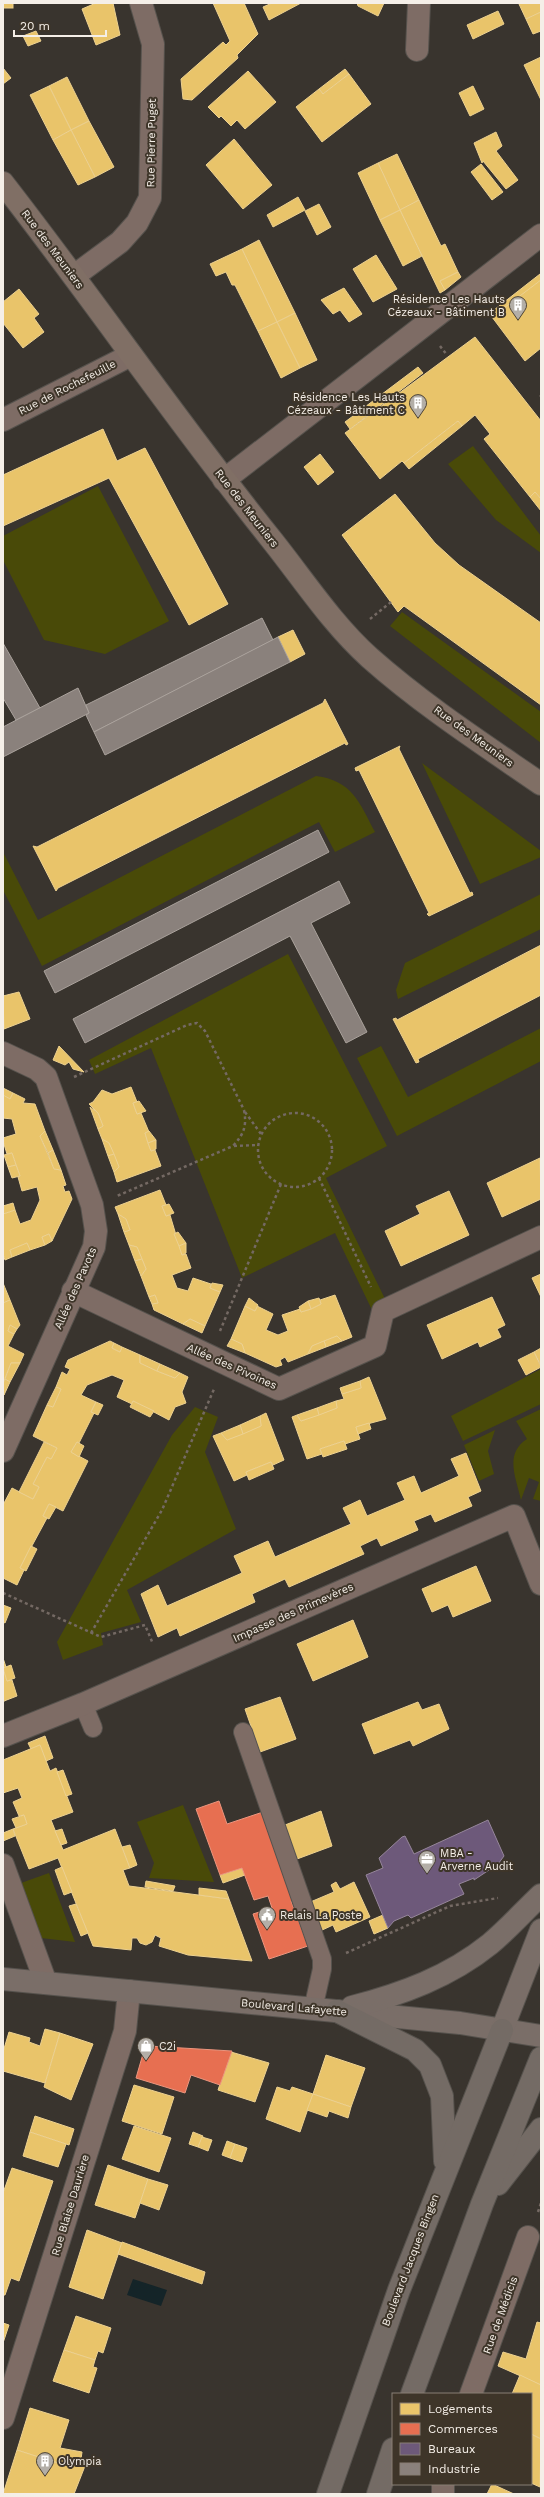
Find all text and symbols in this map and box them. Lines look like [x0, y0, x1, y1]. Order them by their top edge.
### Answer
scale bar [14, 12, 106, 38]
text: 20 m [20, 19, 50, 33]
street label: Rue Pierre Puget [144, 98, 159, 188]
street label: Rue des Meuniers [19, 207, 87, 291]
place label: Résidence Les Hauts Cézeaux - Bâtiment B [387, 293, 505, 319]
building icon: Résidence Les Hauts Cézeaux - Bâtiment B [508, 295, 528, 320]
street label: Rue de Rochefeuille [16, 357, 118, 418]
place label: Résidence Les Hauts Cézeaux - Bâtiment C [287, 391, 405, 417]
building icon: Résidence Les Hauts Cézeaux - Bâtiment C [408, 393, 428, 418]
street label: Rue des Meuniers [212, 467, 281, 550]
street label: Rue des Meuniers [431, 703, 516, 770]
street label: Allée des Pavots [51, 1245, 99, 1331]
street label: Allée des Pivoines [185, 1341, 279, 1392]
street label: Impasse des Primevères [231, 1580, 356, 1645]
place label: MBA - Arverne Audit [440, 1847, 514, 1873]
office icon: MBA - Arverne Audit [417, 1849, 437, 1874]
public building icon: Relais La Poste [257, 1905, 277, 1930]
place label: Relais La Poste [280, 1909, 362, 1922]
street label: Boulevard Lafayette [240, 1996, 347, 2019]
shop icon: C2i [136, 2036, 156, 2061]
place label: C2i [159, 2040, 176, 2053]
street label: Rue Blaise Daurière [49, 2153, 92, 2257]
street label: Boulevard Jacques Bingen [379, 2192, 442, 2328]
street label: Rue de Médicis [480, 2274, 521, 2356]
legend [392, 2393, 532, 2485]
text: Logements [428, 2402, 493, 2416]
text: Commerces [428, 2422, 498, 2436]
text: Bureaux [428, 2442, 475, 2456]
building icon: Olympia [35, 2451, 55, 2476]
place label: Olympia [58, 2455, 102, 2468]
text: Industrie [428, 2462, 480, 2476]

